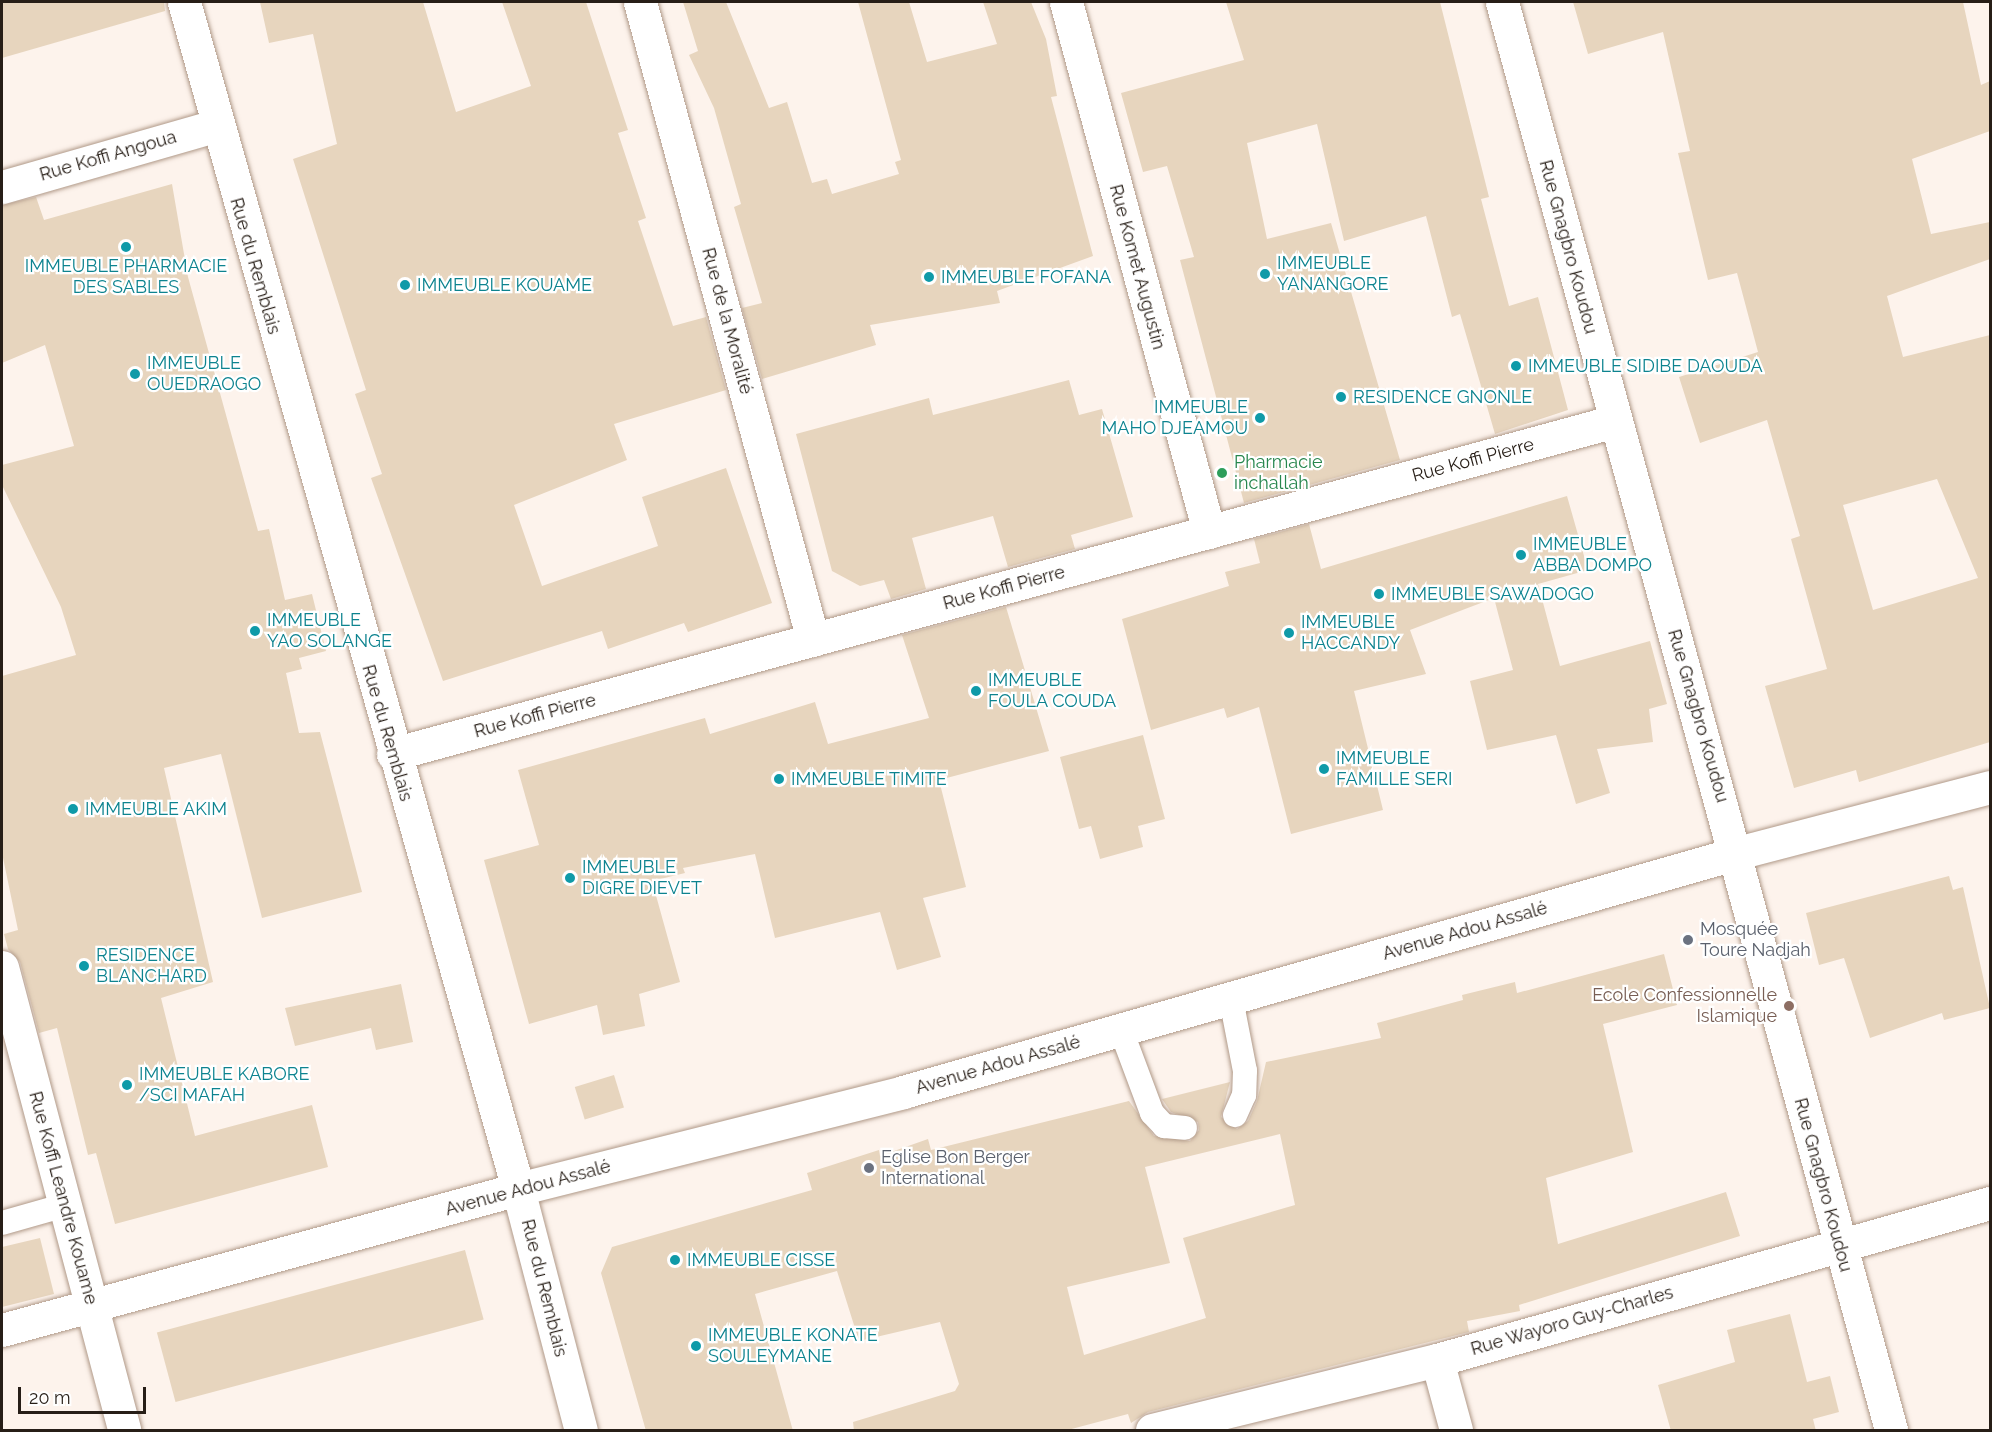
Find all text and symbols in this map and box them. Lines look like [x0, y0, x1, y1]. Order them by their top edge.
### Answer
street label: Rue Koffi Angoua [37, 126, 179, 186]
street label: Rue Gnagbro Koudou [1534, 158, 1602, 336]
street label: Rue Komet Augustin [1105, 182, 1169, 352]
street label: Rue du Remblais [225, 195, 285, 337]
marker: IMMEUBLE PHARMACIE DES SABLES [119, 240, 133, 254]
street label: Rue de la Moralité [697, 245, 757, 397]
place label: IMMEUBLE YANANGORE [1277, 253, 1389, 296]
place label: IMMEUBLE PHARMACIE DES SABLES [25, 256, 227, 298]
place label: IMMEUBLE FOFANA [941, 266, 1111, 288]
marker: IMMEUBLE YANANGORE [1258, 267, 1272, 281]
marker: IMMEUBLE FOFANA [922, 270, 936, 284]
place label: IMMEUBLE KOUAME [417, 274, 592, 296]
marker: IMMEUBLE KOUAME [398, 278, 412, 292]
place label: IMMEUBLE OUEDRAOGO [147, 353, 261, 395]
place label: IMMEUBLE SIDIBE DAOUDA [1528, 355, 1763, 377]
marker: IMMEUBLE SIDIBE DAOUDA [1509, 359, 1523, 373]
marker: IMMEUBLE OUEDRAOGO [128, 367, 142, 381]
place label: RESIDENCE GNONLE [1353, 386, 1532, 408]
marker: RESIDENCE GNONLE [1334, 390, 1348, 404]
place label: IMMEUBLE MAHO DJEAMOU [1102, 397, 1248, 440]
marker: IMMEUBLE MAHO DJEAMOU [1253, 411, 1267, 425]
street label: Rue Koffi Pierre [1410, 433, 1536, 487]
place label: Pharmacie inchallah [1234, 452, 1323, 494]
marker: Pharmacie inchallah [1215, 466, 1229, 480]
place label: IMMEUBLE ABBA DOMPO [1533, 534, 1653, 576]
marker: IMMEUBLE ABBA DOMPO [1514, 548, 1528, 562]
street label: Rue Koffi Pierre [941, 561, 1067, 615]
place label: IMMEUBLE SAWADOGO [1391, 583, 1594, 605]
marker: IMMEUBLE SAWADOGO [1372, 587, 1386, 601]
place label: IMMEUBLE YAO SOLANGE [267, 610, 392, 652]
place label: IMMEUBLE HACCANDY [1301, 612, 1400, 654]
marker: IMMEUBLE YAO SOLANGE [248, 624, 262, 638]
marker: IMMEUBLE HACCANDY [1282, 626, 1296, 640]
street label: Rue Gnagbro Koudou [1663, 627, 1733, 805]
street label: Rue du Remblais [357, 662, 417, 804]
place label: IMMEUBLE FOULA COUDA [988, 670, 1117, 712]
marker: IMMEUBLE FOULA COUDA [969, 684, 983, 698]
street label: Rue Koffi Pierre [472, 689, 598, 743]
place label: IMMEUBLE FAMILLE SERI [1336, 748, 1453, 790]
marker: IMMEUBLE FAMILLE SERI [1317, 762, 1331, 776]
place label: IMMEUBLE TIMITE [791, 768, 947, 790]
marker: IMMEUBLE TIMITE [772, 772, 786, 786]
place label: IMMEUBLE AKIM [85, 798, 228, 820]
marker: IMMEUBLE AKIM [66, 802, 80, 816]
place label: IMMEUBLE DIGRE DIEVET [582, 857, 702, 900]
marker: IMMEUBLE DIGRE DIEVET [563, 871, 577, 885]
street label: Avenue Adou Assalé [1380, 897, 1550, 965]
place label: Mosquée Toure Nadjah [1700, 919, 1811, 962]
marker: Mosquée Toure Nadjah [1681, 933, 1695, 947]
place label: RESIDENCE BLANCHARD [96, 945, 207, 988]
marker: RESIDENCE BLANCHARD [77, 959, 91, 973]
place label: Ecole Confessionnelle Islamique [1592, 985, 1777, 1028]
marker: Ecole Confessionnelle Islamique [1782, 999, 1796, 1013]
street label: Avenue Adou Assalé [913, 1031, 1083, 1099]
place label: IMMEUBLE KABORE /SCI MAFAH [139, 1064, 310, 1106]
marker: IMMEUBLE KABORE /SCI MAFAH [120, 1078, 134, 1092]
street label: Rue Koffi Leandre Kouame [24, 1089, 102, 1307]
street label: Rue Gnagbro Koudou [1789, 1096, 1857, 1274]
place label: Eglise Bon Berger International [881, 1147, 1030, 1190]
street label: Avenue Adou Assalé [442, 1155, 614, 1221]
marker: Eglise Bon Berger International [862, 1161, 876, 1175]
street label: Rue du Remblais [516, 1217, 572, 1359]
place label: IMMEUBLE CISSE [687, 1249, 835, 1271]
marker: IMMEUBLE CISSE [668, 1253, 682, 1267]
street label: Rue Wayoro Guy-Charles [1468, 1282, 1676, 1360]
place label: IMMEUBLE KONATE SOULEYMANE [708, 1325, 878, 1368]
marker: IMMEUBLE KONATE SOULEYMANE [689, 1339, 703, 1353]
scale bar [21, 1375, 148, 1413]
text: 20 m [29, 1387, 71, 1408]

